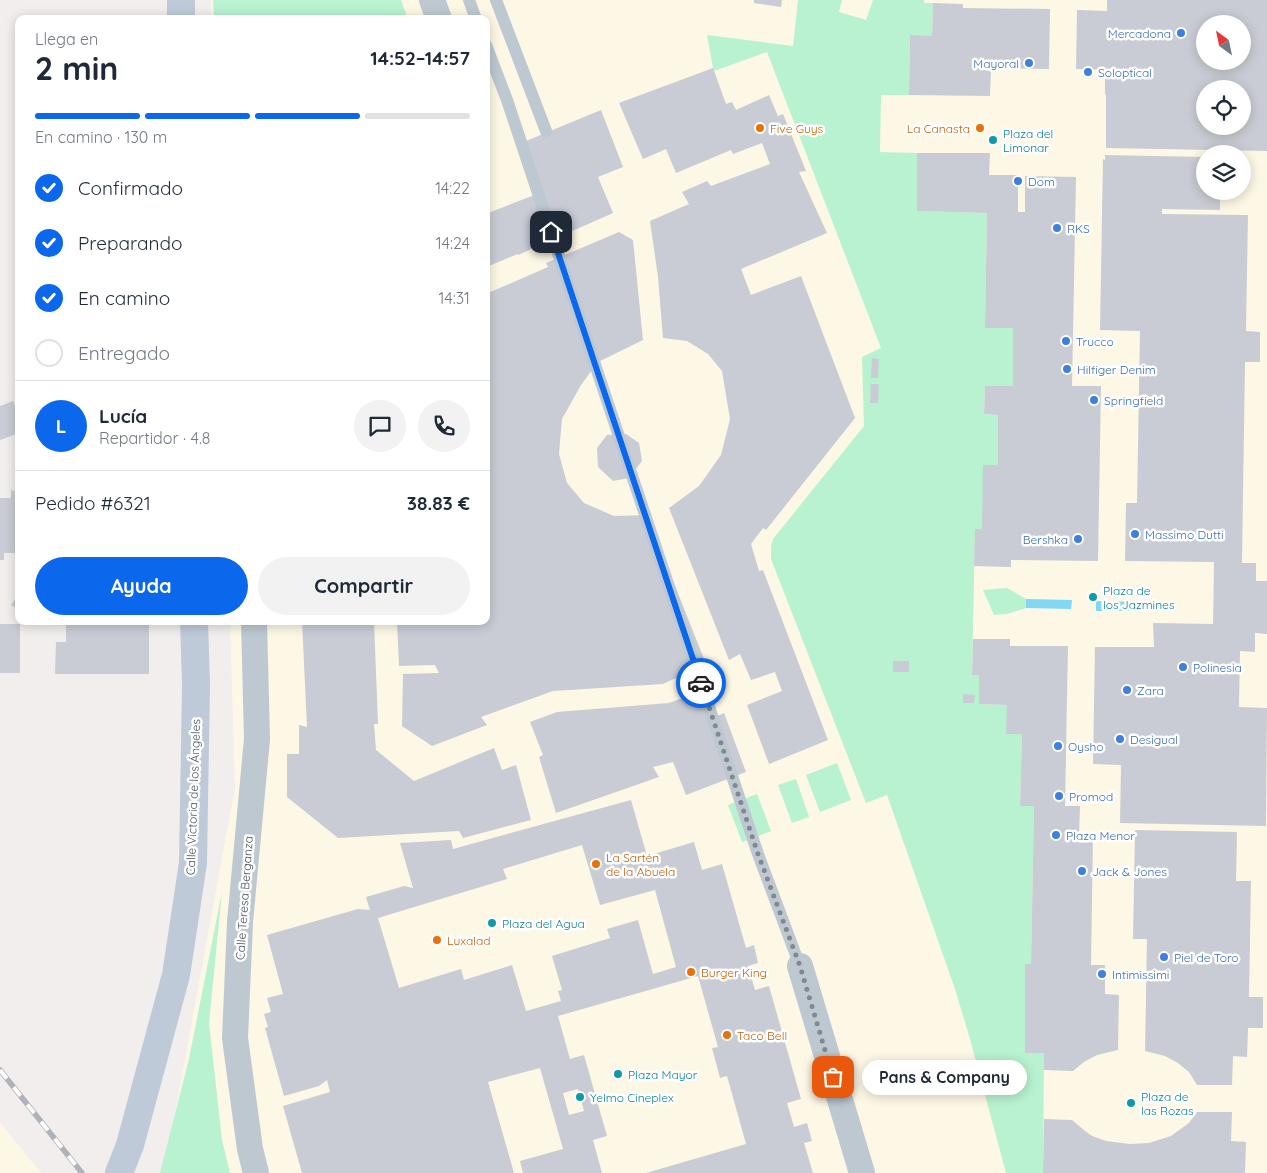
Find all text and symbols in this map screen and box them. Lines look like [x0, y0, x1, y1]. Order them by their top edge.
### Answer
north arrow [1196, 15, 1251, 70]
map controls [1196, 15, 1251, 200]
place label: Mercadona [1108, 26, 1171, 41]
marker: Mercadona [1175, 27, 1187, 39]
text: Llega en [35, 29, 98, 49]
text: 14:52–14:57 [370, 46, 470, 70]
text: 2 min [35, 48, 118, 88]
place label: Mayoral [973, 56, 1019, 71]
marker: Mayoral [1023, 57, 1035, 69]
place label: Soloptical [1098, 65, 1152, 80]
marker: Soloptical [1082, 66, 1094, 78]
button: locate [1196, 80, 1251, 135]
place label: Five Guys [770, 121, 824, 136]
place label: La Canasta [907, 121, 970, 136]
marker: Five Guys [754, 122, 766, 134]
marker: La Canasta [974, 122, 986, 134]
place label: Plaza del Limonar [1003, 126, 1053, 155]
text: En camino · 130 m [35, 127, 167, 147]
marker: Plaza del Limonar [987, 134, 999, 146]
button: layers [1196, 145, 1251, 200]
icon: check [35, 174, 63, 202]
place label: Dom [1028, 174, 1055, 189]
marker: Dom [1012, 175, 1024, 187]
text: Confirmado [78, 176, 183, 200]
text: 14:22 [435, 178, 470, 198]
pin [530, 211, 572, 253]
icon: home [537, 218, 565, 246]
place label: RKS [1067, 221, 1090, 236]
marker: RKS [1051, 222, 1063, 234]
icon: check [35, 229, 63, 257]
text: Preparando [78, 231, 183, 255]
text: 14:24 [436, 233, 470, 253]
icon: check [35, 284, 63, 312]
text: En camino [78, 286, 170, 310]
text: 14:31 [439, 288, 470, 308]
place label: Trucco [1076, 334, 1114, 349]
marker: Trucco [1060, 335, 1072, 347]
text: Entregado [78, 341, 170, 365]
place label: Hilfiger Denim [1077, 362, 1156, 377]
marker: Hilfiger Denim [1061, 363, 1073, 375]
place label: Springfield [1104, 393, 1163, 408]
marker: Springfield [1088, 394, 1100, 406]
button: chat [354, 400, 406, 452]
button: phone [418, 400, 470, 452]
text: Lucía [99, 404, 147, 428]
text: L [56, 414, 66, 438]
text: Repartidor · 4.8 [99, 428, 210, 448]
text: Pedido #6321 [35, 491, 151, 515]
text: 38.83 € [407, 491, 470, 515]
place label: Massimo Dutti [1145, 527, 1224, 542]
marker: Massimo Dutti [1129, 528, 1141, 540]
place label: Bershka [1023, 532, 1068, 547]
marker: Bershka [1072, 533, 1084, 545]
button: Ayuda [35, 557, 248, 615]
button: Compartir [258, 557, 470, 615]
place label: Plaza de los Jazmines [1103, 583, 1175, 612]
marker: Plaza de los Jazmines [1087, 591, 1099, 603]
courier [676, 658, 726, 708]
place label: Polinesia [1193, 660, 1242, 675]
marker: Polinesia [1177, 661, 1189, 673]
icon: car [687, 669, 715, 697]
place label: Zara [1137, 683, 1164, 698]
marker: Zara [1121, 684, 1133, 696]
street label: Calle Victoria de los Ángeles [183, 718, 203, 875]
place label: Desigual [1130, 732, 1178, 747]
marker: Desigual [1114, 733, 1126, 745]
place label: Oysho [1068, 739, 1104, 754]
marker: Oysho [1052, 740, 1064, 752]
place label: Promod [1069, 789, 1113, 804]
marker: Promod [1053, 790, 1065, 802]
place label: Plaza Menor [1066, 828, 1135, 843]
marker: Plaza Menor [1050, 829, 1062, 841]
street label: Calle Teresa Berganza [232, 836, 256, 960]
place label: La Sartén de la Abuela [606, 850, 675, 879]
marker: La Sartén de la Abuela [590, 858, 602, 870]
place label: Jack & Jones [1092, 864, 1167, 879]
marker: Jack & Jones [1076, 865, 1088, 877]
place label: Plaza del Agua [502, 916, 585, 931]
marker: Plaza del Agua [486, 917, 498, 929]
place label: Luxalad [447, 933, 491, 948]
marker: Luxalad [431, 934, 443, 946]
place label: Piel de Toro [1174, 950, 1239, 965]
marker: Piel de Toro [1158, 951, 1170, 963]
place label: Burger King [701, 965, 767, 980]
marker: Burger King [685, 966, 697, 978]
place label: Intimissimi [1112, 967, 1169, 982]
marker: Intimissimi [1096, 968, 1108, 980]
place label: Taco Bell [737, 1028, 787, 1043]
marker: Taco Bell [721, 1029, 733, 1041]
pin [812, 1056, 854, 1098]
callout: Pans & Company [863, 1060, 1028, 1094]
icon: bag [819, 1063, 847, 1091]
place label: Plaza Mayor [628, 1067, 698, 1082]
text: Pans & Company [879, 1067, 1010, 1087]
marker: Plaza Mayor [612, 1068, 624, 1080]
place label: Plaza de las Rozas [1141, 1089, 1194, 1118]
place label: Yelmo Cineplex [590, 1090, 674, 1105]
marker: Yelmo Cineplex [574, 1091, 586, 1103]
marker: Plaza de las Rozas [1125, 1097, 1137, 1109]

